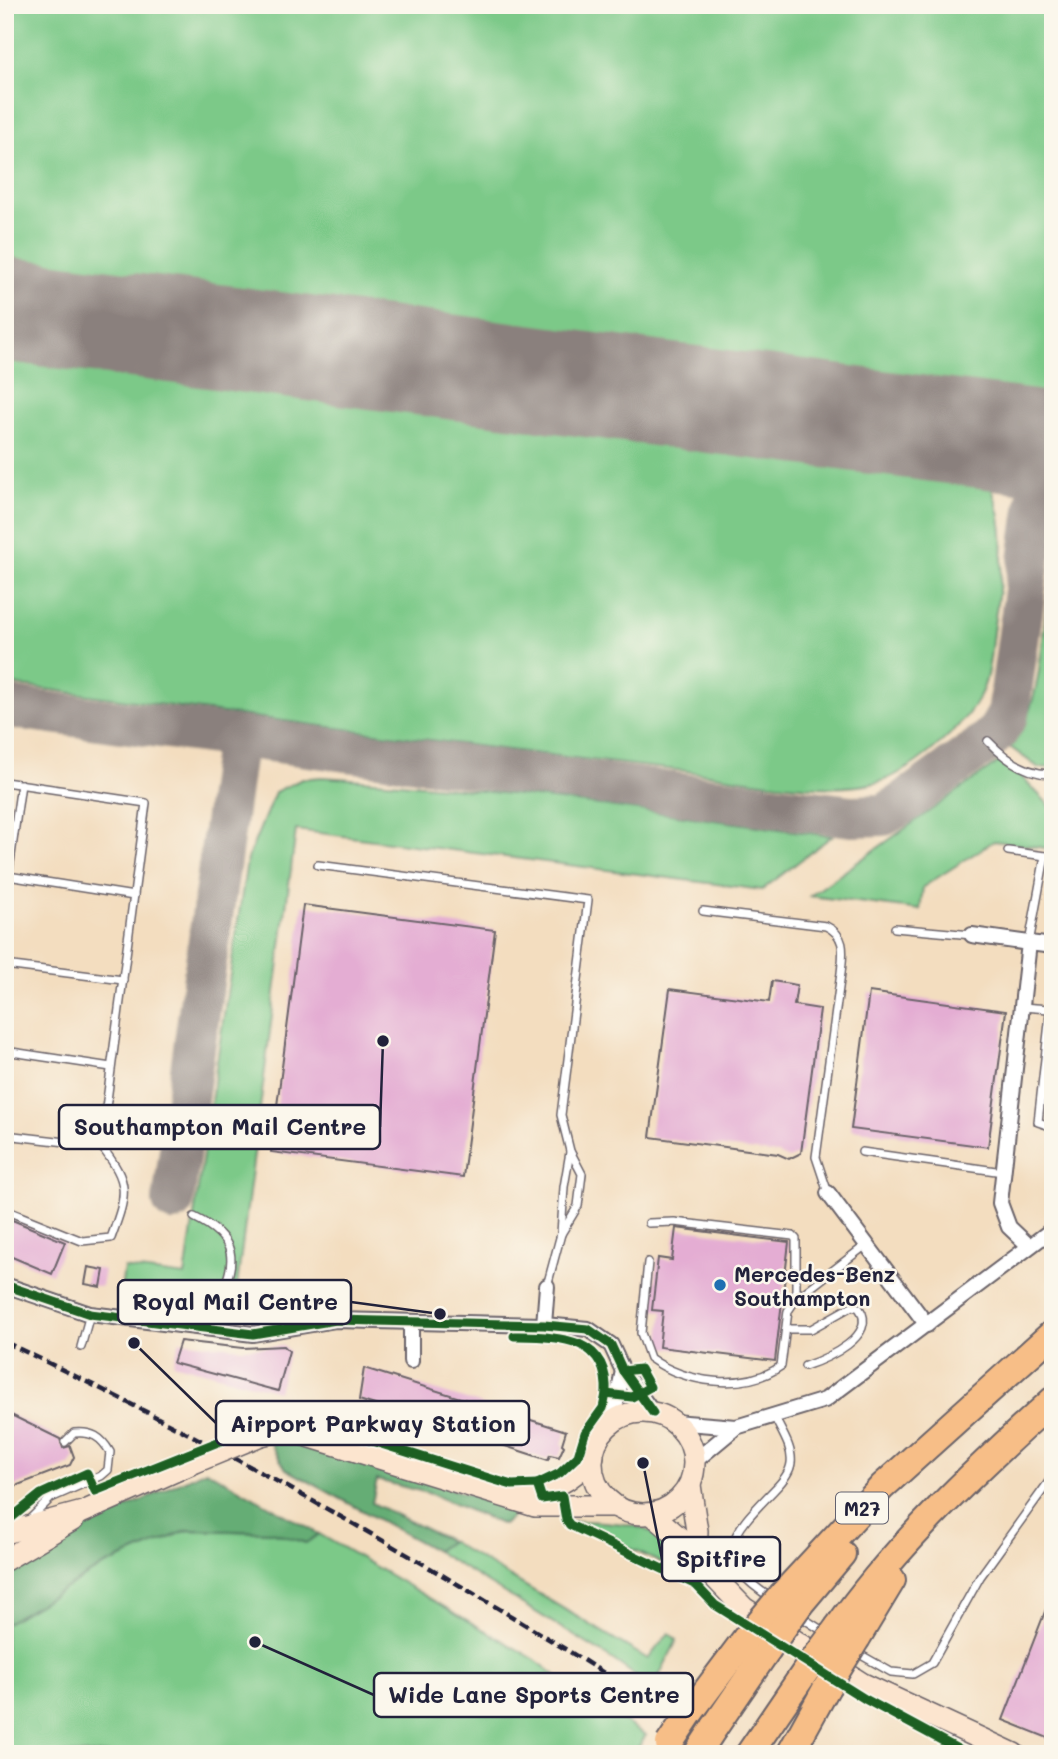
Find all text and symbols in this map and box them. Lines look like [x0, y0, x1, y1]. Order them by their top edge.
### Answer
callout: Southampton Mail Centre [59, 1105, 380, 1149]
text: Southampton Mail Centre [74, 1111, 366, 1141]
place label: Mercedes-Benz Southampton [734, 1260, 895, 1311]
marker: Mercedes-Benz Southampton [712, 1277, 728, 1293]
callout: Royal Mail Centre [118, 1280, 351, 1324]
text: Royal Mail Centre [132, 1286, 338, 1316]
callout: Airport Parkway Station [216, 1401, 529, 1445]
text: Airport Parkway Station [230, 1408, 516, 1438]
road number: M27 [836, 1492, 888, 1524]
callout: Spitfire [662, 1537, 780, 1581]
text: Spitfire [676, 1543, 766, 1573]
callout: Wide Lane Sports Centre [374, 1673, 693, 1717]
text: Wide Lane Sports Centre [388, 1679, 680, 1709]

